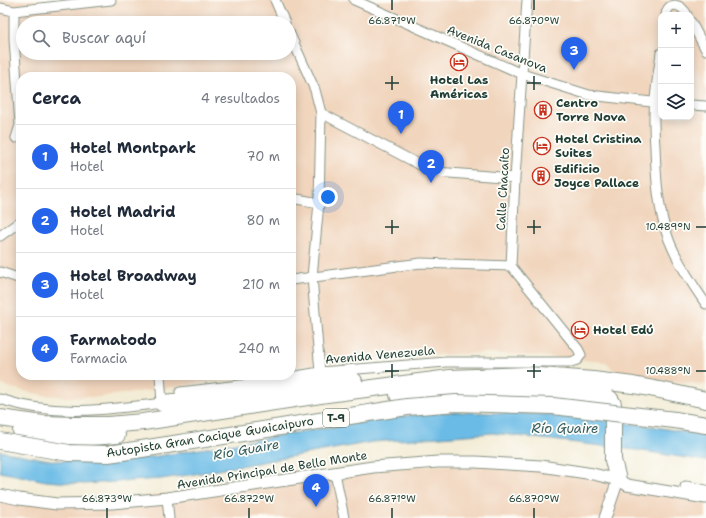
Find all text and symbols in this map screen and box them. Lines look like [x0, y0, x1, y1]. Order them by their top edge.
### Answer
map controls [658, 12, 694, 120]
button: + [658, 12, 694, 48]
text: 66.871°W [368, 14, 416, 27]
text: 66.870°W [509, 14, 560, 27]
search box [16, 16, 296, 60]
street label: Avenida Casanova [444, 22, 550, 77]
icon: search [30, 27, 52, 49]
text: Buscar aquí [62, 28, 146, 48]
pin: 3 [561, 37, 587, 70]
button: − [658, 48, 694, 84]
hotel icon: Hotel Las Américas [449, 52, 469, 72]
place label: Hotel Las Américas [430, 72, 488, 102]
button: layers [658, 84, 694, 120]
text: Cerca [32, 87, 81, 109]
text: 4 resultados [201, 90, 280, 107]
place label: Centro Torre Nova [556, 95, 627, 125]
building icon: Centro Torre Nova [533, 100, 553, 120]
pin: 1 [388, 101, 414, 134]
place label: Hotel Cristina Suites [555, 131, 642, 161]
hotel icon: Hotel Cristina Suites [532, 136, 552, 156]
text: Hotel Montpark [70, 138, 196, 158]
street label: Calle Chacaíto [493, 147, 513, 231]
text: 1 [42, 148, 48, 165]
text: 70 m [246, 148, 280, 165]
pin: 2 [418, 150, 444, 183]
text: Hotel [70, 158, 104, 175]
place label: Edificio Joyce Pallace [554, 161, 639, 191]
building icon: Edificio Joyce Pallace [531, 166, 551, 186]
your location [318, 187, 338, 207]
text: Hotel Madrid [70, 202, 175, 222]
text: 2 [40, 212, 50, 229]
text: 80 m [246, 212, 280, 229]
text: 10.489°N [645, 220, 691, 233]
text: Hotel [70, 222, 104, 239]
text: Hotel Broadway [70, 266, 197, 286]
text: 3 [40, 276, 50, 293]
text: 210 m [242, 276, 280, 293]
text: Hotel [70, 286, 104, 303]
hotel icon: Hotel Edú [570, 320, 590, 340]
place label: Hotel Edú [593, 322, 654, 338]
text: Farmatodo [70, 330, 157, 350]
text: 4 [40, 340, 50, 357]
text: 240 m [238, 340, 280, 357]
street label: Avenida Venezuela [324, 342, 436, 368]
text: Farmacia [70, 350, 127, 367]
text: 10.488°N [645, 364, 691, 377]
road number: T-9 [323, 409, 349, 427]
street label: Autopista Gran Cacique Guaicaipuro [105, 413, 315, 461]
water label: Río Guaire [532, 420, 598, 437]
water label: Río Guaire [212, 435, 280, 464]
street label: Avenida Principal de Bello Monte [176, 447, 369, 493]
pin: 4 [303, 474, 329, 507]
text: 66.873°W [82, 492, 133, 505]
text: 66.872°W [224, 492, 274, 505]
text: 66.871°W [368, 492, 416, 505]
text: 66.870°W [509, 492, 560, 505]

